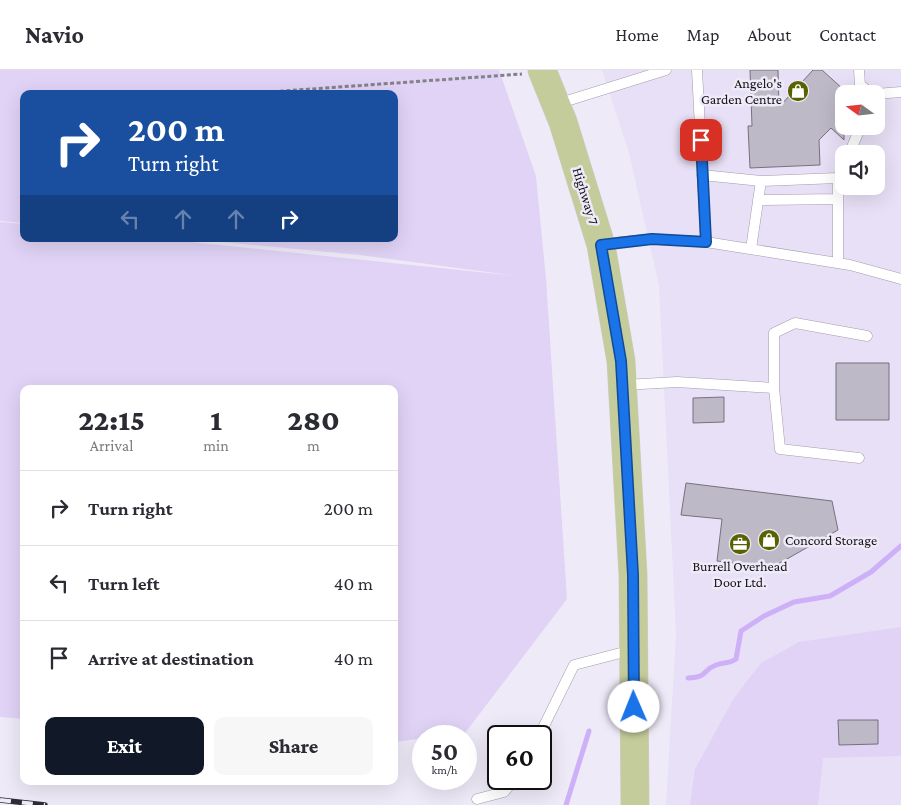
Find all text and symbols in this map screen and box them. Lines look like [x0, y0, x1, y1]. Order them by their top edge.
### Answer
text: Navio [25, 21, 84, 48]
text: Home [616, 25, 659, 45]
text: Map [687, 25, 719, 45]
text: About [747, 25, 791, 45]
text: Contact [819, 25, 876, 45]
place label: Angelo's Garden Centre [701, 75, 782, 107]
shop icon: Angelo's Garden Centre [786, 79, 810, 103]
north arrow [835, 85, 885, 135]
map controls [835, 85, 885, 195]
icon: right [45, 110, 110, 175]
text: 200 m [128, 110, 225, 149]
pin [680, 119, 722, 161]
icon: arrive [687, 126, 715, 154]
button: sound [835, 145, 885, 195]
text: Turn right [128, 151, 219, 176]
street label: Highway 7 [570, 165, 602, 227]
icon: left [116, 205, 144, 233]
icon: ahead [169, 205, 197, 233]
icon: ahead [222, 205, 250, 233]
icon: right [275, 205, 303, 233]
text: 22:15 [78, 403, 145, 436]
text: 1 [210, 403, 222, 436]
text: 280 [287, 403, 340, 436]
text: Arrival [90, 437, 133, 454]
text: min [203, 437, 229, 454]
text: m [307, 437, 320, 454]
icon: right [45, 494, 73, 522]
text: Turn right [88, 498, 173, 519]
text: 200 m [324, 498, 373, 519]
shop icon: Concord Storage [757, 528, 781, 552]
office icon: Burrell Overhead Door Ltd. [728, 532, 752, 556]
place label: Concord Storage [785, 532, 877, 548]
place label: Burrell Overhead Door Ltd. [692, 558, 788, 590]
icon: left [45, 569, 73, 597]
text: Turn left [88, 573, 160, 594]
text: 40 m [334, 573, 373, 594]
icon: arrive [45, 644, 73, 672]
text: Arrive at destination [88, 648, 254, 669]
text: 40 m [334, 648, 373, 669]
position arrow [607, 680, 659, 732]
button: Exit [45, 717, 204, 775]
button: Share [214, 717, 373, 775]
speed limit sign: 60 [487, 725, 552, 790]
text: 50 [431, 738, 458, 765]
text: km/h [432, 763, 457, 777]

